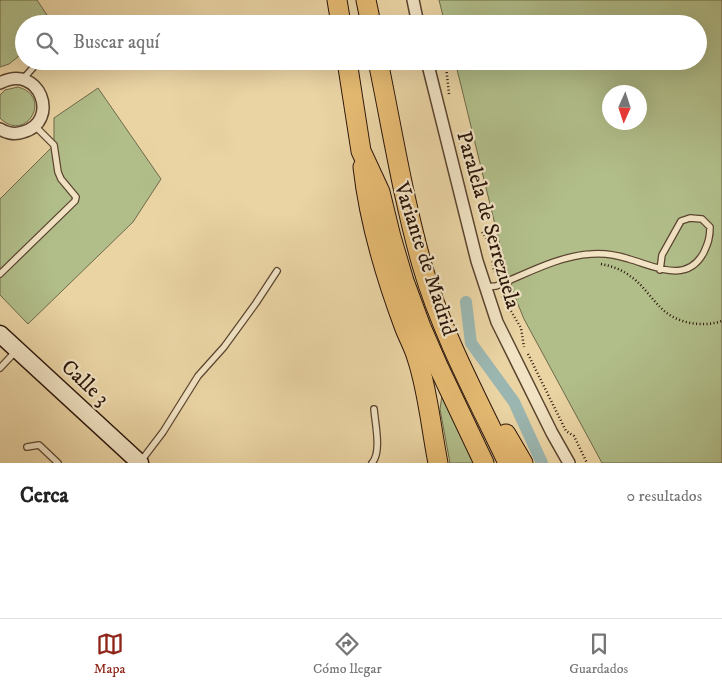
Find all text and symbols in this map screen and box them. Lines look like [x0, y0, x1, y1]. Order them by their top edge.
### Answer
search box [15, 15, 707, 70]
icon: search [33, 29, 61, 57]
text: Buscar aquí [73, 31, 159, 54]
north arrow [602, 85, 647, 130]
street label: Paralela de Serrezuela [450, 128, 526, 312]
street label: Variante de Madrid [388, 178, 462, 340]
street label: Calle 3 [55, 354, 115, 412]
text: Cerca [20, 483, 68, 509]
text: 0 resultados [627, 486, 702, 506]
tab: Mapa [94, 630, 126, 678]
tab: Cómo llegar [313, 630, 382, 678]
tab: Guardados [569, 630, 628, 678]

